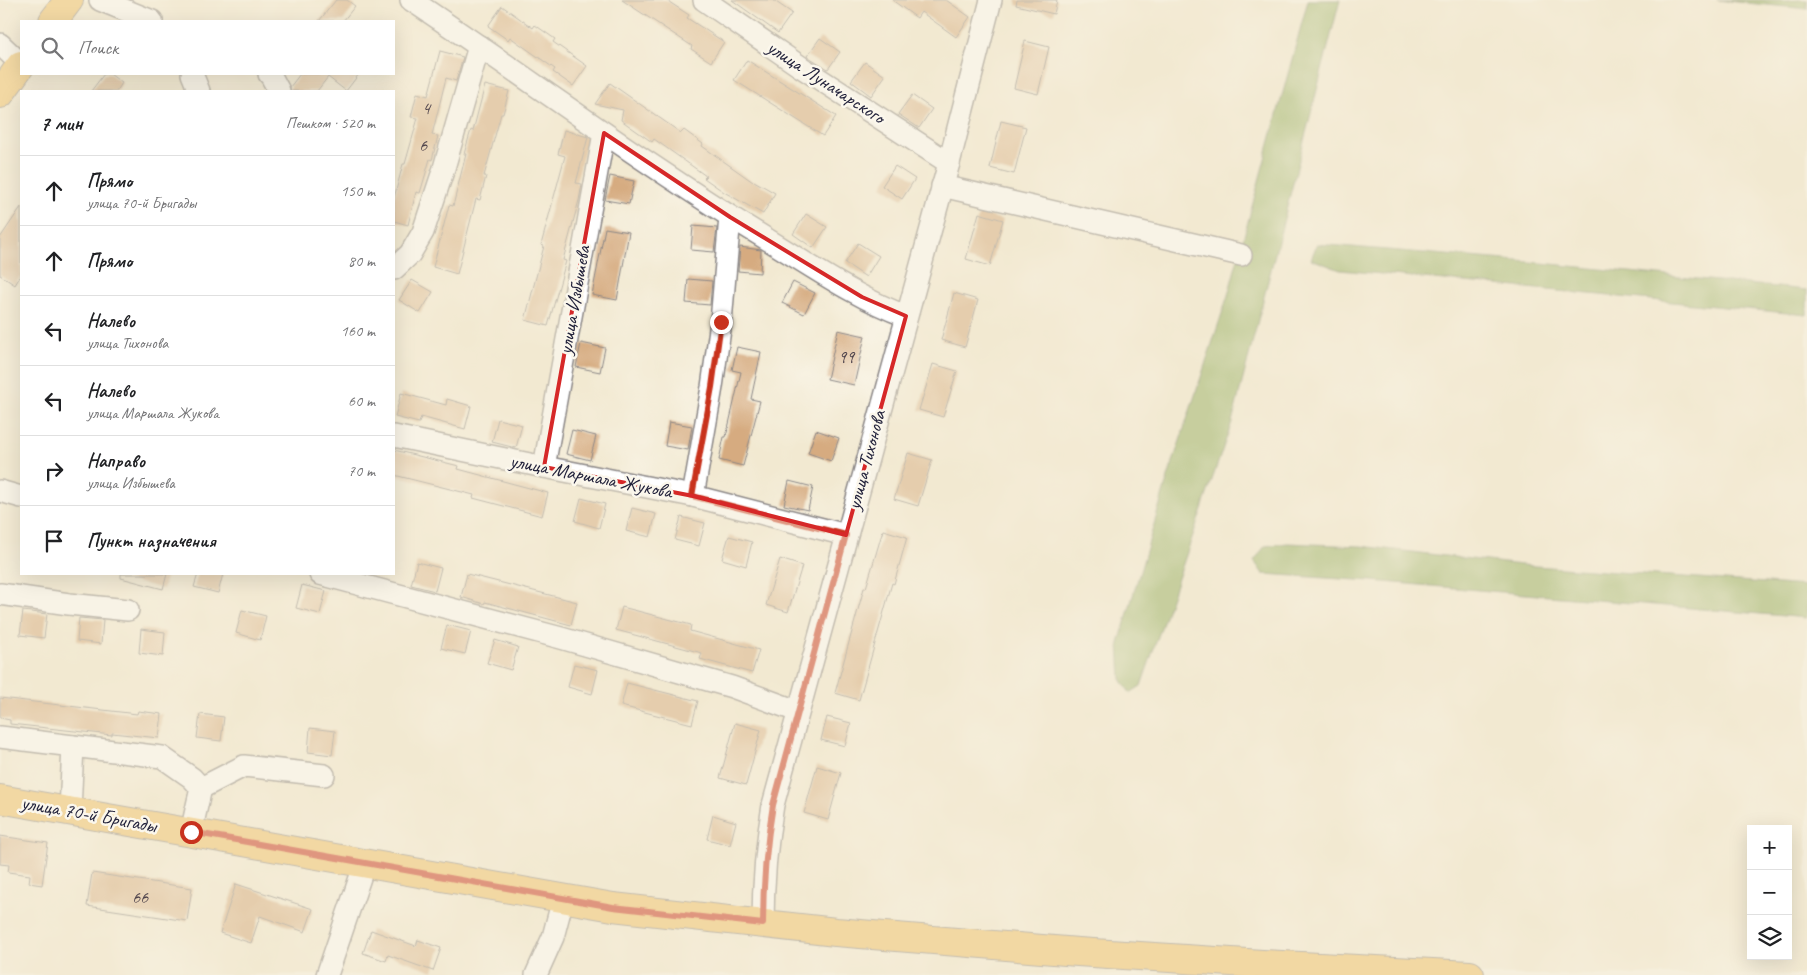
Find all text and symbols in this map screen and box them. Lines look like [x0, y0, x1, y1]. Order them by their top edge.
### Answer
search box [20, 20, 395, 75]
icon: search [38, 34, 66, 62]
street label: улица Луначарского [762, 34, 891, 130]
text: Поиск [78, 36, 118, 60]
house number: 4 [422, 97, 432, 119]
text: 7 мин [40, 110, 83, 136]
text: Пешком · 520 m [286, 113, 375, 133]
house number: 6 [419, 134, 428, 156]
text: Прямо [87, 169, 132, 193]
icon: ahead [40, 177, 68, 205]
text: 150 m [341, 181, 375, 201]
text: улица 70-й Бригады [87, 193, 196, 213]
street label: улица Избышева [552, 242, 596, 357]
icon: ahead [40, 247, 68, 275]
text: Прямо [87, 249, 132, 273]
text: 80 m [348, 251, 375, 271]
text: Налево [87, 309, 135, 333]
route end [710, 311, 733, 334]
icon: left [40, 317, 68, 345]
text: 160 m [341, 321, 375, 341]
text: улица Тихонова [87, 333, 168, 353]
house number: 99 [838, 346, 856, 368]
text: Налево [87, 379, 135, 403]
icon: left [40, 387, 68, 415]
text: 60 m [348, 391, 375, 411]
text: улица Маршала Жукова [87, 403, 219, 423]
street label: улица Тихонова [841, 407, 892, 513]
street label: улица Маршала Жукова [507, 448, 676, 504]
text: Направо [87, 449, 145, 473]
icon: right [40, 457, 68, 485]
text: 70 m [348, 461, 375, 481]
text: улица Избышева [87, 473, 175, 493]
icon: arrive [40, 527, 68, 555]
text: Пункт назначения [87, 529, 216, 553]
street label: улица 70-й Бригады [19, 790, 160, 838]
route start [180, 821, 203, 844]
map controls [1747, 825, 1792, 960]
button: + [1747, 825, 1792, 870]
button: − [1747, 870, 1792, 915]
house number: 66 [132, 886, 149, 908]
button: layers [1747, 915, 1792, 960]

